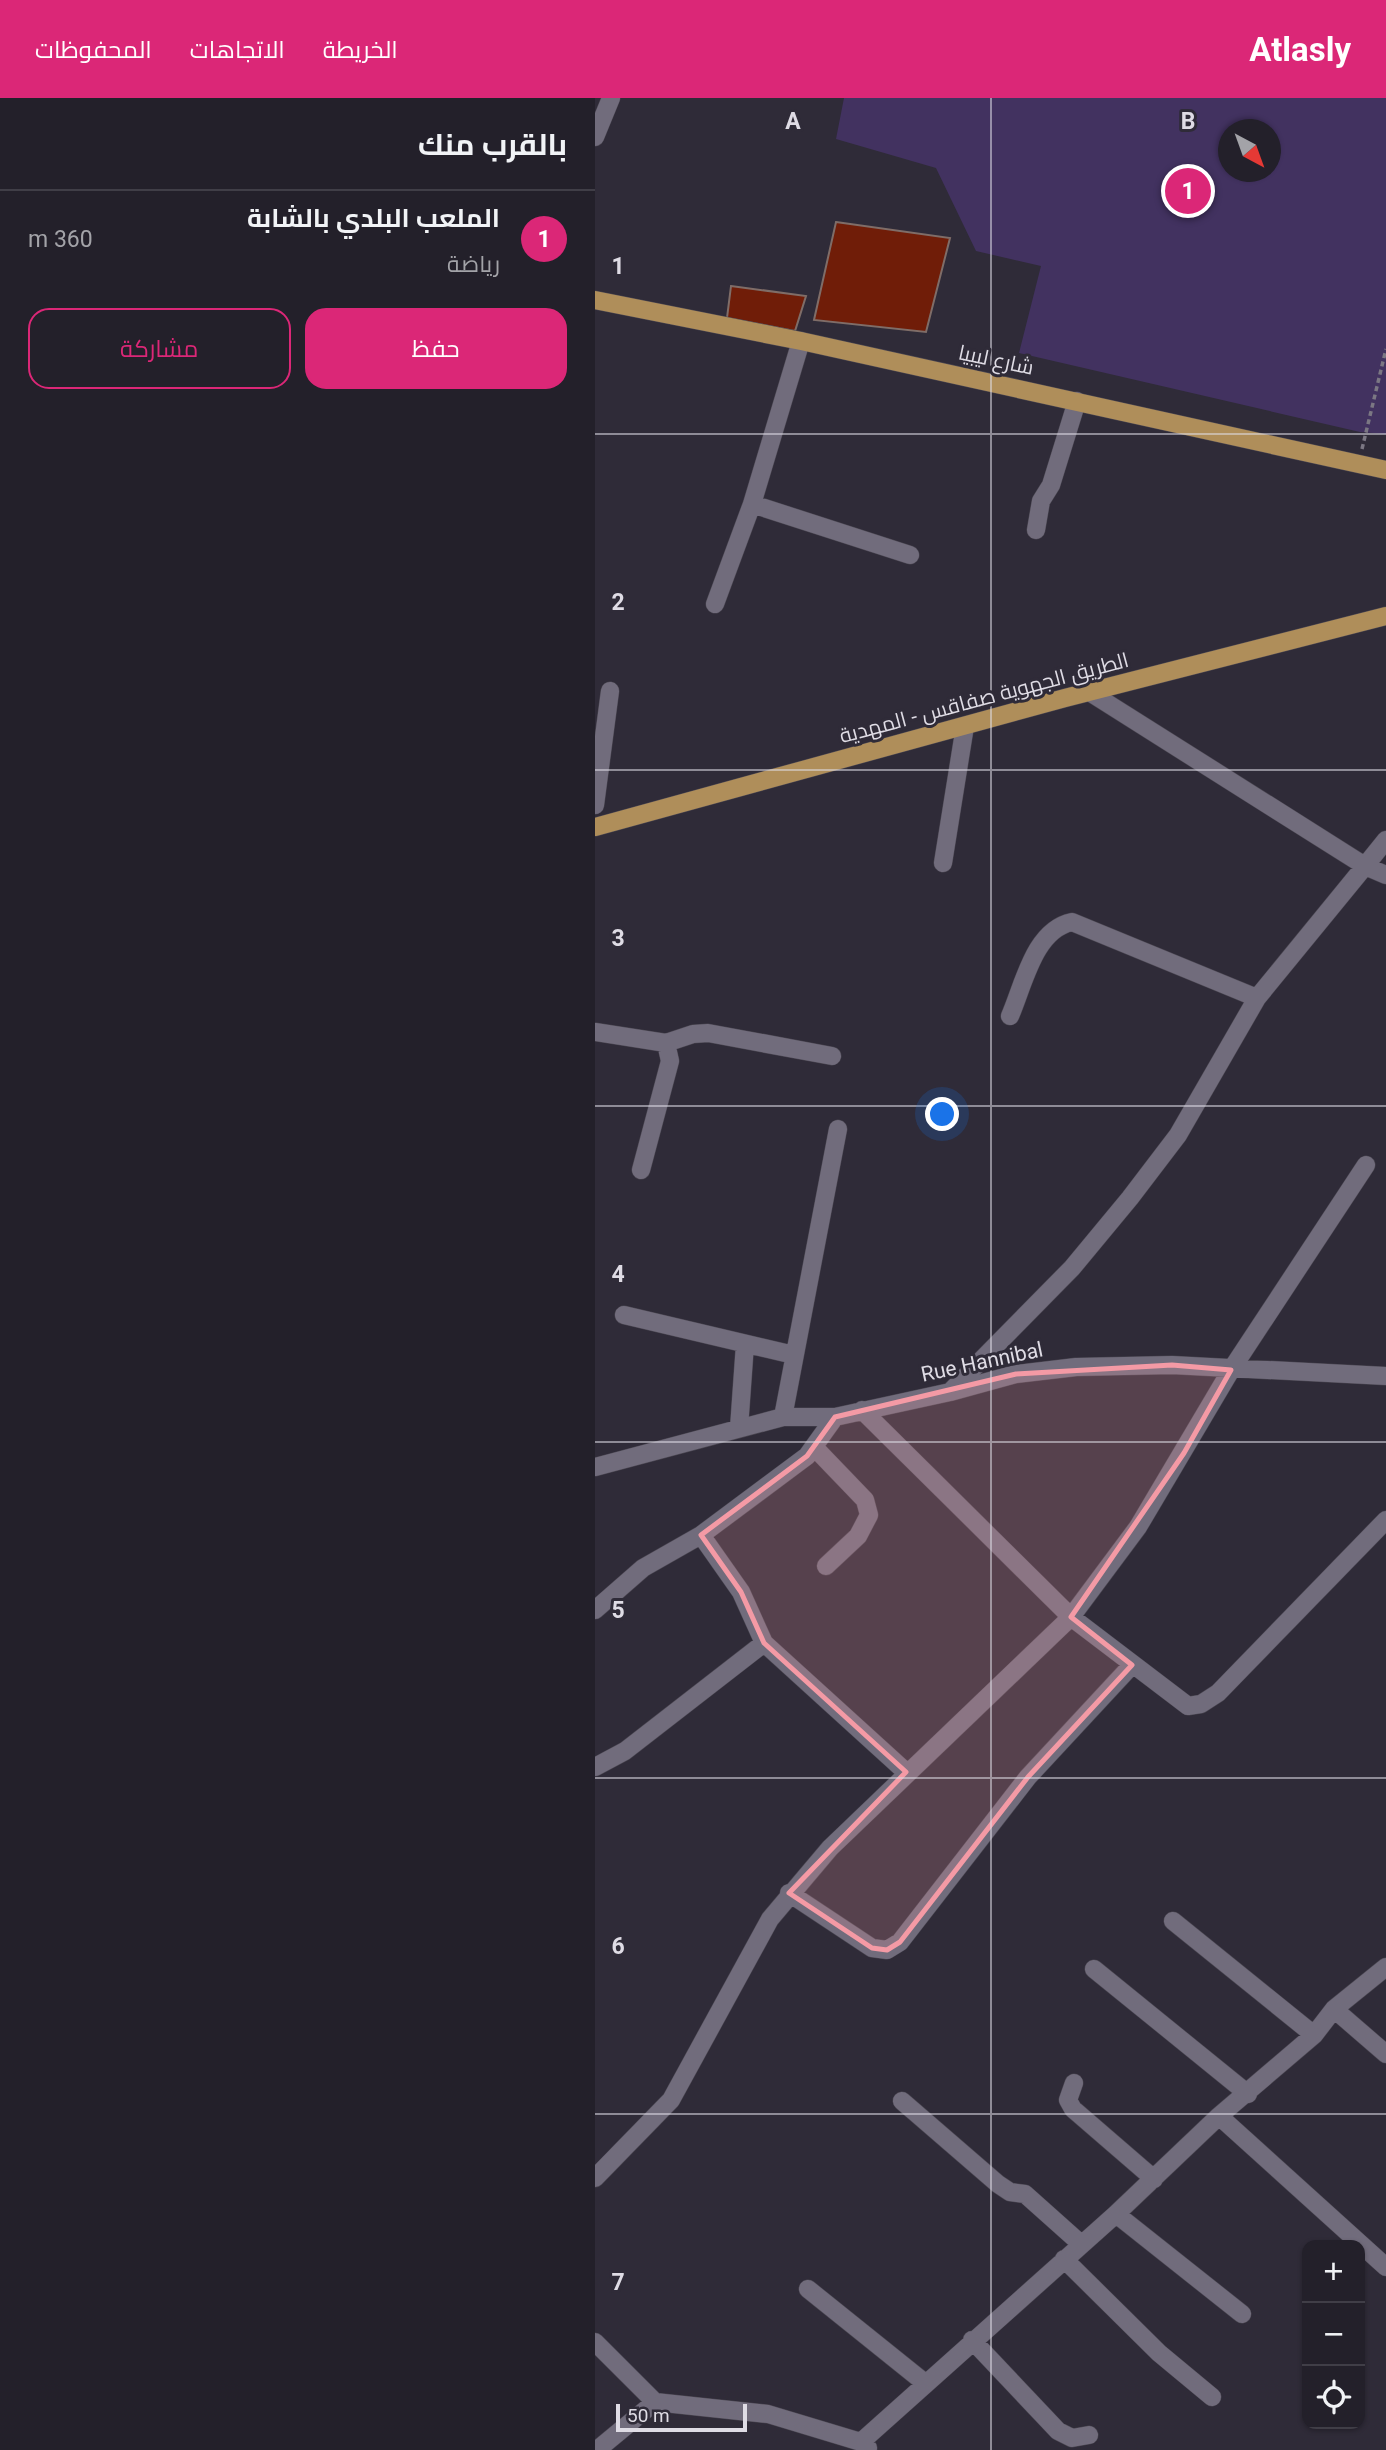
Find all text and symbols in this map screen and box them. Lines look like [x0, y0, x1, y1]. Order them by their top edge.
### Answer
text: Atlasly [1249, 30, 1351, 69]
text: المحفوظات [35, 36, 152, 64]
text: الاتجاهات [190, 36, 285, 64]
text: الخريطة [323, 36, 398, 64]
text: A [785, 108, 801, 135]
text: B [1181, 108, 1195, 135]
north arrow [1218, 119, 1281, 182]
text: بالقرب منك [418, 127, 567, 162]
pin: 1 [1165, 165, 1211, 217]
text: الملعب البلدي بالشابة [247, 203, 500, 233]
text: 360 m [28, 226, 93, 253]
text: 1 [537, 226, 551, 253]
text: رياضة [447, 251, 500, 278]
text: 1 [611, 253, 625, 280]
button: مشاركة [28, 308, 291, 389]
button: حفظ [305, 308, 567, 389]
street label: شارع ليبيا [956, 340, 1036, 382]
text: 2 [611, 589, 625, 616]
street label: الطريق الجهوية صفاقس - المهدية [837, 648, 1131, 749]
text: 3 [611, 925, 625, 952]
your location [925, 1097, 959, 1131]
text: 4 [611, 1261, 625, 1288]
street label: Rue Hannibal [919, 1337, 1045, 1387]
text: 5 [611, 1597, 625, 1624]
text: 6 [611, 1933, 625, 1960]
map controls [1302, 2240, 1365, 2429]
button: + [1302, 2240, 1365, 2303]
text: 7 [611, 2269, 625, 2296]
button: − [1302, 2303, 1365, 2366]
button: locate [1302, 2366, 1365, 2429]
scale bar [616, 2401, 747, 2433]
text: 50 m [627, 2404, 670, 2427]

